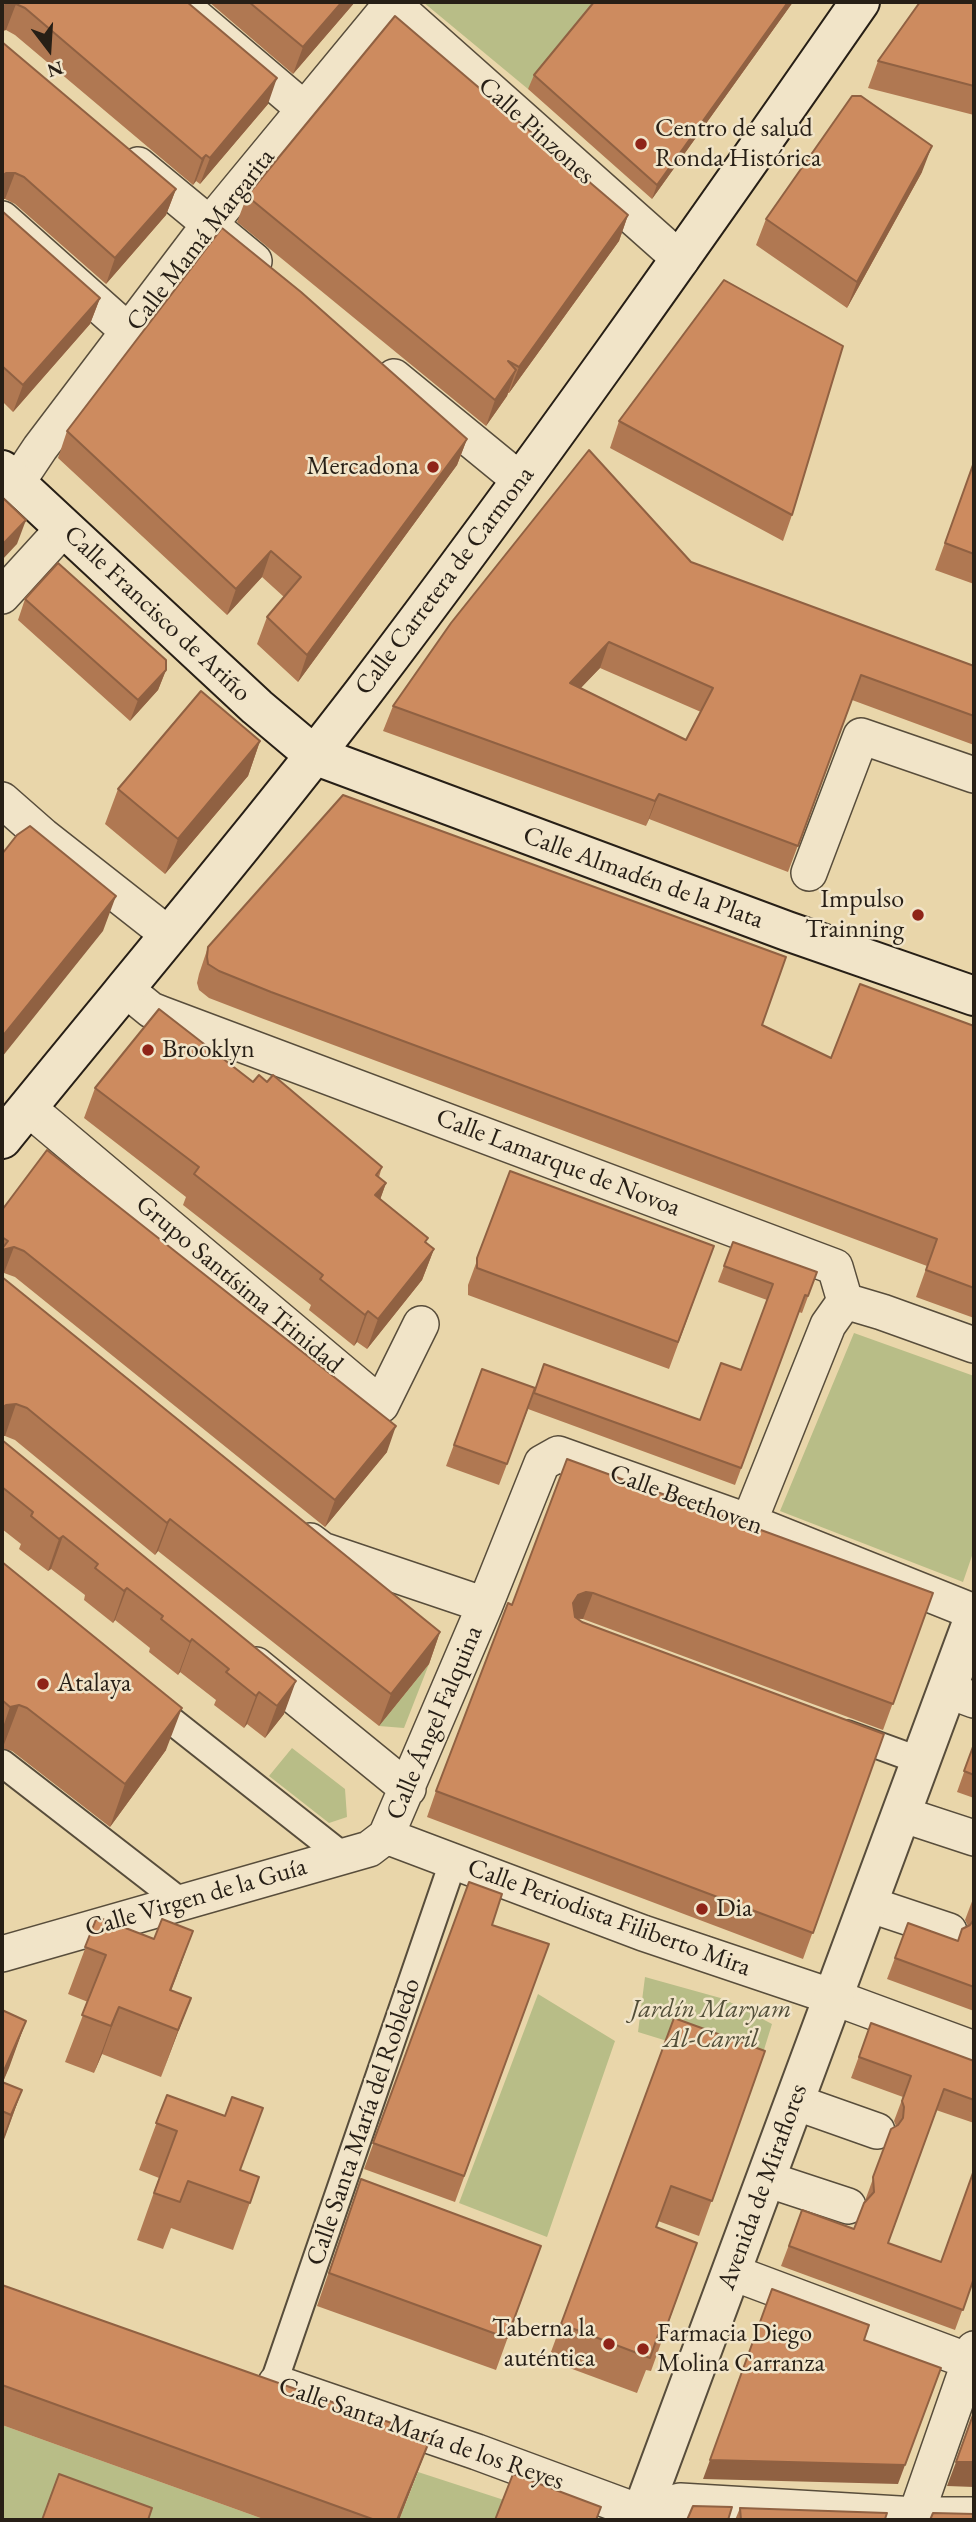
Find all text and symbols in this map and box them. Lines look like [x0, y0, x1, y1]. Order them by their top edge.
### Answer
north arrow [14, 14, 84, 84]
text: N [44, 55, 66, 84]
street label: Calle Pinzones [471, 71, 601, 191]
place label: Centro de salud Ronda Histórica [655, 113, 821, 174]
marker: Centro de salud Ronda Histórica [633, 136, 649, 152]
street label: Calle Mamá Margarita [120, 143, 282, 337]
place label: Mercadona [307, 451, 419, 483]
marker: Mercadona [425, 459, 441, 475]
street label: Calle Carretera de Carmona [349, 460, 541, 702]
street label: Calle Francisco de Ariño [57, 519, 257, 709]
street label: Calle Almadén de la Plata [519, 820, 767, 936]
place label: Impulso Trainning [805, 884, 904, 946]
marker: Impulso Trainning [910, 907, 926, 923]
place label: Brooklyn [162, 1034, 255, 1066]
marker: Brooklyn [140, 1042, 156, 1058]
street label: Calle Lamarque de Novoa [431, 1102, 685, 1224]
street label: Grupo Santísima Trinidad [129, 1189, 349, 1381]
street label: Calle Beethoven [605, 1458, 767, 1542]
street label: Calle Ángel Falquina [380, 1621, 490, 1825]
place label: Atalaya [57, 1668, 131, 1700]
marker: Atalaya [35, 1676, 51, 1692]
street label: Calle Virgen de la Guía [82, 1851, 310, 1945]
street label: Calle Periodista Filiberto Mira [463, 1852, 755, 1984]
place label: Dia [716, 1893, 752, 1925]
marker: Dia [694, 1901, 710, 1917]
street label: Calle Santa María del Robledo [300, 1974, 428, 2270]
park label: Jardín Maryam Al-Carril [631, 1994, 791, 2056]
street label: Avenida de Miraflores [711, 2080, 815, 2294]
place label: Taberna la auténtica [492, 2313, 595, 2374]
place label: Farmacia Diego Molina Carranza [657, 2318, 825, 2380]
marker: Taberna la auténtica [601, 2336, 617, 2352]
marker: Farmacia Diego Molina Carranza [635, 2341, 651, 2357]
street label: Calle Santa María de los Reyes [274, 2370, 568, 2498]

